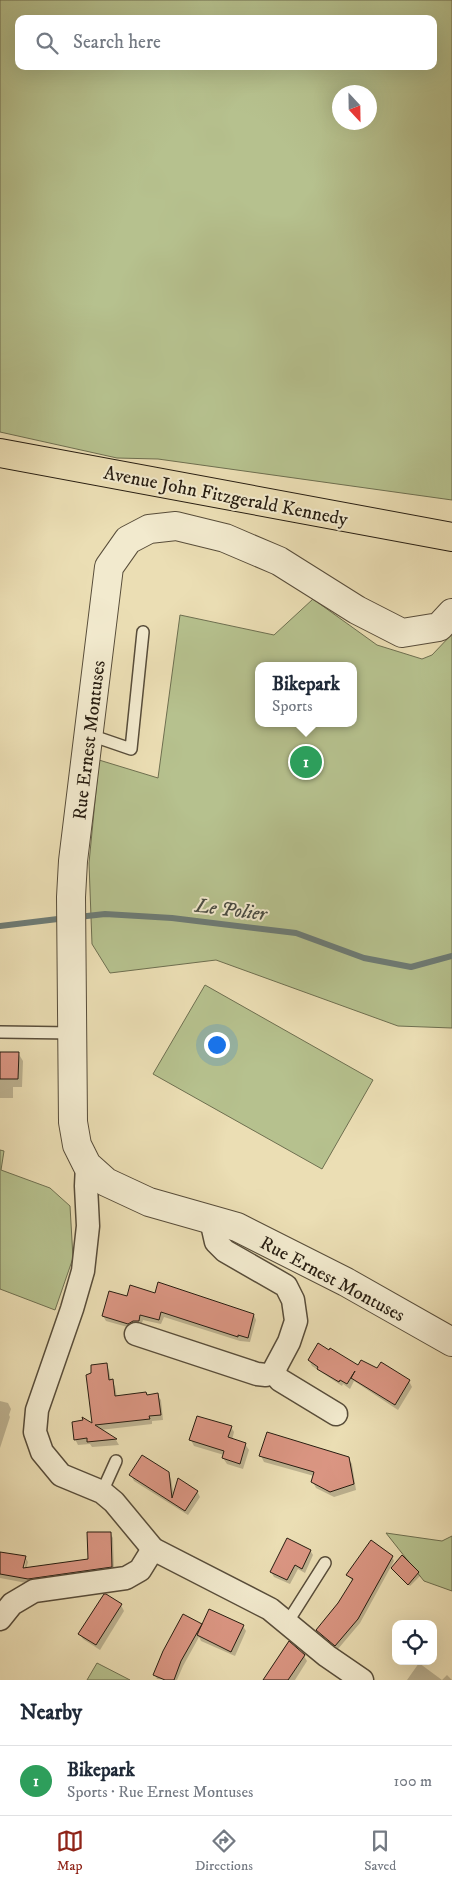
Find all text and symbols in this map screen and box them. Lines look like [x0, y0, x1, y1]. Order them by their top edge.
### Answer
search box [15, 15, 437, 70]
icon: search [33, 29, 61, 57]
text: Search here [73, 31, 161, 54]
north arrow [332, 85, 377, 130]
street label: Avenue John Fitzgerald Kennedy [102, 461, 351, 532]
street label: Rue Ernest Montuses [68, 659, 111, 821]
popup [255, 662, 357, 727]
text: Bikepark [272, 673, 340, 696]
text: Sports [272, 696, 313, 716]
pin: 1 [290, 743, 322, 781]
water label: Le Polier [193, 894, 270, 927]
your location [204, 1032, 230, 1058]
street label: Rue Ernest Montuses [256, 1231, 409, 1327]
map controls [392, 1620, 437, 1665]
button: locate [392, 1620, 437, 1665]
text: Nearby [20, 1700, 82, 1726]
text: Bikepark [67, 1759, 135, 1782]
text: 1 [33, 1771, 39, 1791]
text: 100 m [394, 1771, 432, 1791]
text: Sports · Rue Ernest Montuses [67, 1782, 253, 1802]
tab: Map [56, 1827, 84, 1875]
tab: Directions [195, 1827, 253, 1875]
tab: Saved [364, 1827, 396, 1875]

